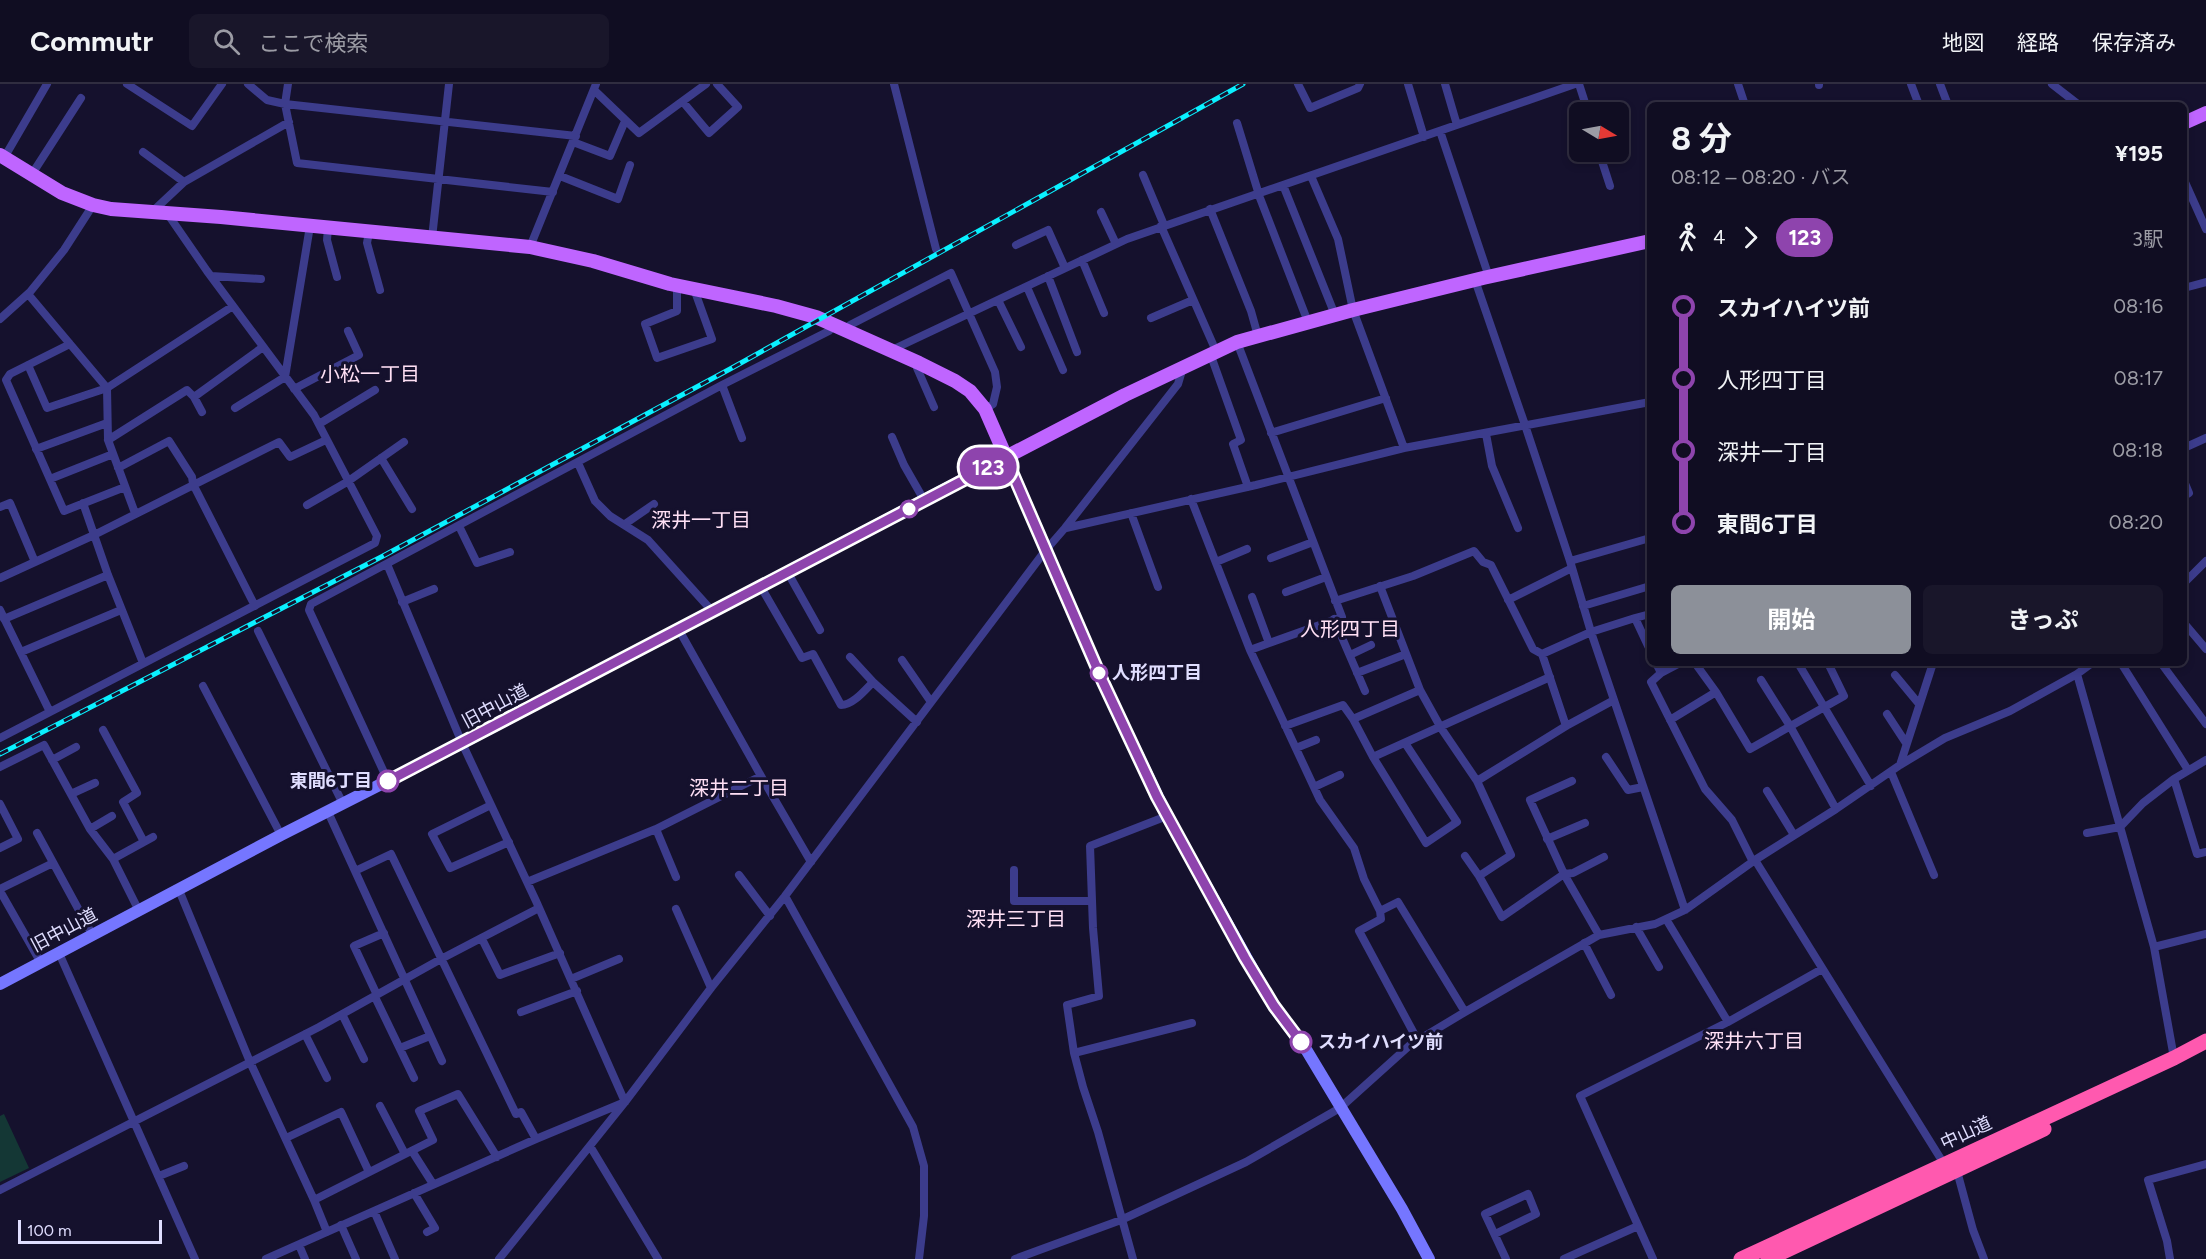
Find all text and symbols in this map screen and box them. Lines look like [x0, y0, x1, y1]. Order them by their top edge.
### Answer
search box [189, 14, 609, 68]
text: Commutr [30, 24, 153, 58]
icon: search [210, 25, 243, 58]
text: ここで検索 [258, 30, 368, 57]
text: 地図 [1942, 30, 1984, 55]
text: 経路 [2017, 30, 2059, 55]
text: 保存済み [2092, 30, 2176, 55]
north arrow [1569, 102, 1629, 162]
map controls [1569, 102, 1629, 162]
text: 8 分 [1671, 119, 1732, 158]
text: ¥195 [2115, 140, 2163, 167]
text: 08:12 – 08:20 · バス [1671, 165, 1851, 189]
icon: walk [1671, 221, 1704, 254]
icon: forward [1734, 221, 1767, 254]
text: 4 [1713, 225, 1725, 249]
text: 123 [1788, 225, 1821, 250]
text: 3駅 [2132, 227, 2163, 251]
text: 08:16 [2113, 294, 2163, 318]
text: スカイハイツ前 [1717, 295, 1870, 322]
district label: 小松一丁目 [320, 362, 420, 386]
text: 08:17 [2114, 366, 2163, 390]
text: 人形四丁目 [1717, 367, 1827, 394]
text: 08:18 [2112, 438, 2163, 462]
text: 深井一丁目 [1717, 439, 1827, 466]
line badge: 123 [954, 448, 1022, 487]
text: 123 [972, 455, 1004, 480]
unlabelled marker [900, 500, 918, 518]
district label: 深井一丁目 [651, 508, 751, 532]
text: 08:20 [2109, 510, 2163, 534]
text: 東間6丁目 [1717, 511, 1818, 538]
button: 開始 [1671, 585, 1911, 654]
button: きっぷ [1923, 585, 2163, 654]
district label: 人形四丁目 [1300, 617, 1400, 641]
place label: 人形四丁目 [1112, 662, 1202, 684]
marker: 人形四丁目 [1090, 664, 1108, 682]
street label: 旧中山道 [458, 679, 532, 733]
place label: 東間6丁目 [290, 770, 372, 792]
marker: 東間6丁目 [377, 770, 399, 792]
district label: 深井二丁目 [689, 776, 789, 800]
street label: 旧中山道 [27, 903, 101, 957]
district label: 深井三丁目 [966, 907, 1066, 931]
district label: 深井六丁目 [1704, 1029, 1804, 1053]
marker: スカイハイツ前 [1290, 1031, 1312, 1053]
place label: スカイハイツ前 [1318, 1031, 1443, 1053]
street label: 中山道 [1937, 1112, 1995, 1154]
scale bar [18, 1217, 162, 1244]
text: 100 m [27, 1221, 72, 1240]

